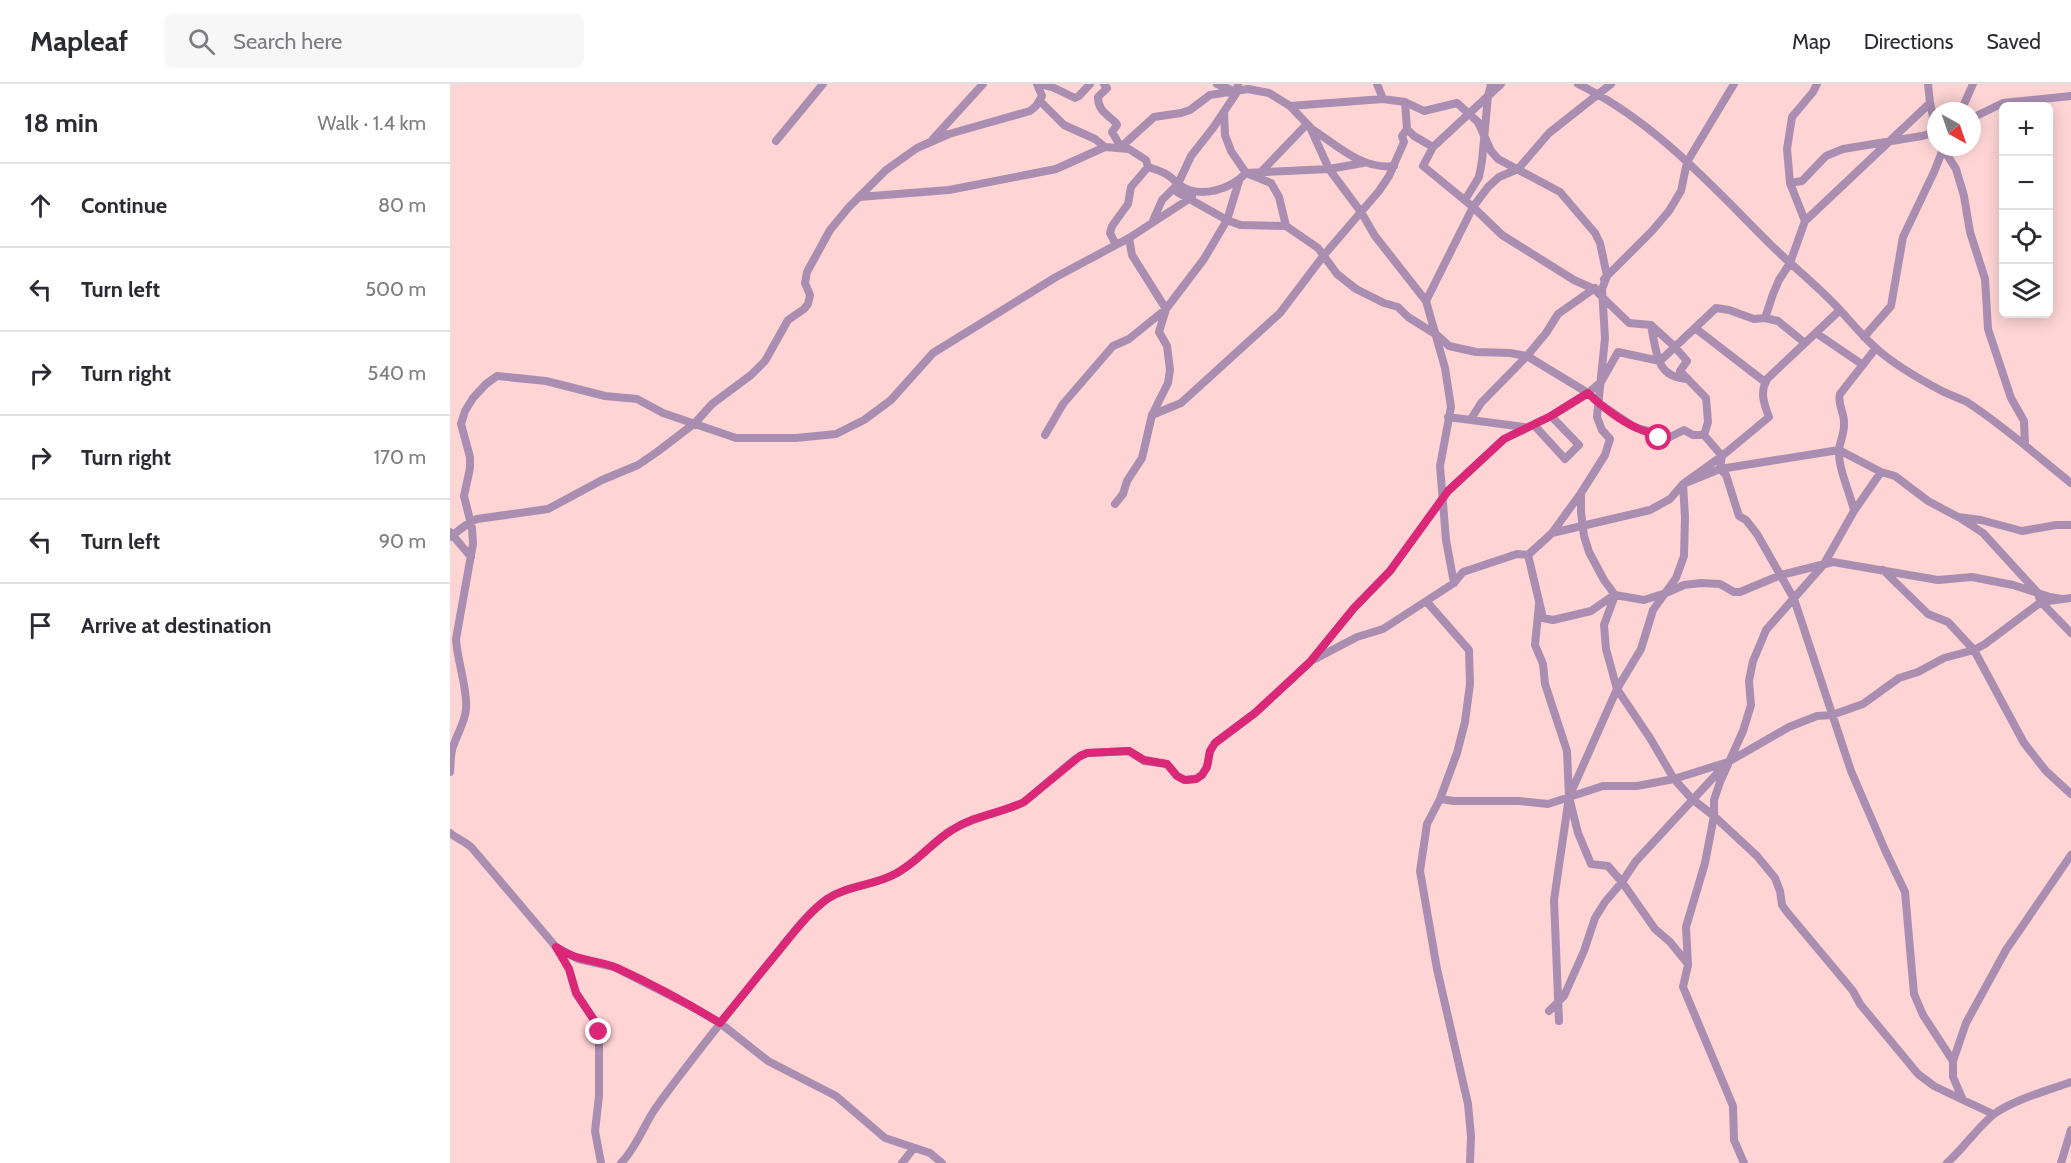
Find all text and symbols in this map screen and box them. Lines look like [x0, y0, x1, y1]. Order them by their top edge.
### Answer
search box [164, 14, 584, 68]
text: Mapleaf [30, 24, 128, 58]
icon: search [185, 25, 218, 58]
text: Search here [233, 28, 342, 55]
text: Map [1792, 29, 1831, 54]
text: Directions [1864, 29, 1953, 54]
text: Saved [1986, 29, 2041, 54]
north arrow [1927, 102, 1981, 156]
map controls [1999, 102, 2053, 318]
button: + [1999, 102, 2053, 156]
text: 18 min [24, 107, 98, 139]
text: Walk · 1.4 km [318, 111, 426, 135]
button: − [1999, 156, 2053, 210]
icon: ahead [24, 189, 57, 222]
text: Continue [81, 192, 167, 219]
text: 80 m [378, 193, 426, 217]
button: locate [1999, 210, 2053, 264]
button: layers [1999, 264, 2053, 318]
icon: left [24, 273, 57, 306]
text: Turn left [81, 276, 160, 303]
text: 500 m [365, 277, 426, 301]
icon: right [24, 357, 57, 390]
text: Turn right [81, 360, 171, 387]
text: 540 m [368, 361, 426, 385]
route start [1645, 424, 1671, 450]
icon: right [24, 441, 57, 474]
text: Turn right [81, 444, 171, 471]
text: 170 m [374, 445, 426, 469]
icon: left [24, 525, 57, 558]
text: Turn left [81, 528, 160, 555]
text: 90 m [379, 529, 426, 553]
icon: arrive [24, 609, 57, 642]
text: Arrive at destination [81, 612, 271, 639]
route end [585, 1018, 611, 1044]

